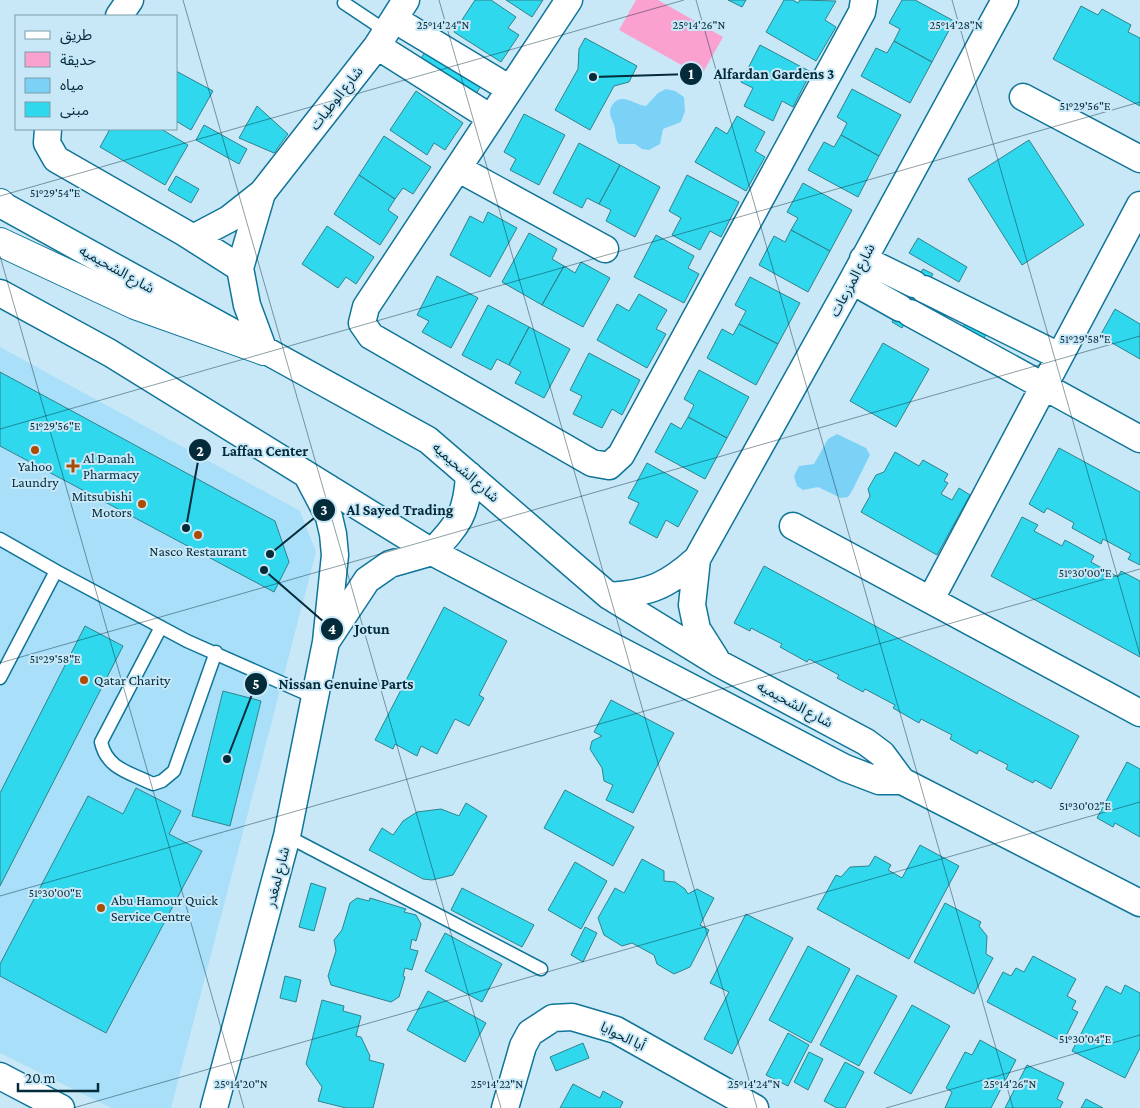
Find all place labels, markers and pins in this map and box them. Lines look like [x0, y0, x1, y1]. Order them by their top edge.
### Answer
callout: Alfardan Gardens 3 [679, 59, 844, 89]
callout: Laffan Center [187, 435, 319, 465]
marker: Yahoo Laundry [29, 444, 41, 456]
place label: Al Danah Pharmacy [83, 450, 140, 482]
place label: Yahoo Laundry [11, 458, 59, 490]
marker: Al Danah Pharmacy [67, 460, 79, 472]
place label: Mitsubishi Motors [72, 488, 132, 520]
callout: Al Sayed Trading [311, 495, 463, 525]
marker: Mitsubishi Motors [136, 498, 148, 510]
marker: Nasco Restaurant [192, 529, 204, 541]
place label: Nasco Restaurant [149, 543, 247, 559]
callout: Jotun [319, 614, 400, 644]
callout: Nissan Genuine Parts [243, 669, 423, 699]
place label: Qatar Charity [94, 672, 171, 688]
marker: Qatar Charity [78, 674, 90, 686]
place label: Abu Hamour Quick Service Centre [111, 892, 218, 924]
marker: Abu Hamour Quick Service Centre [95, 902, 107, 914]

